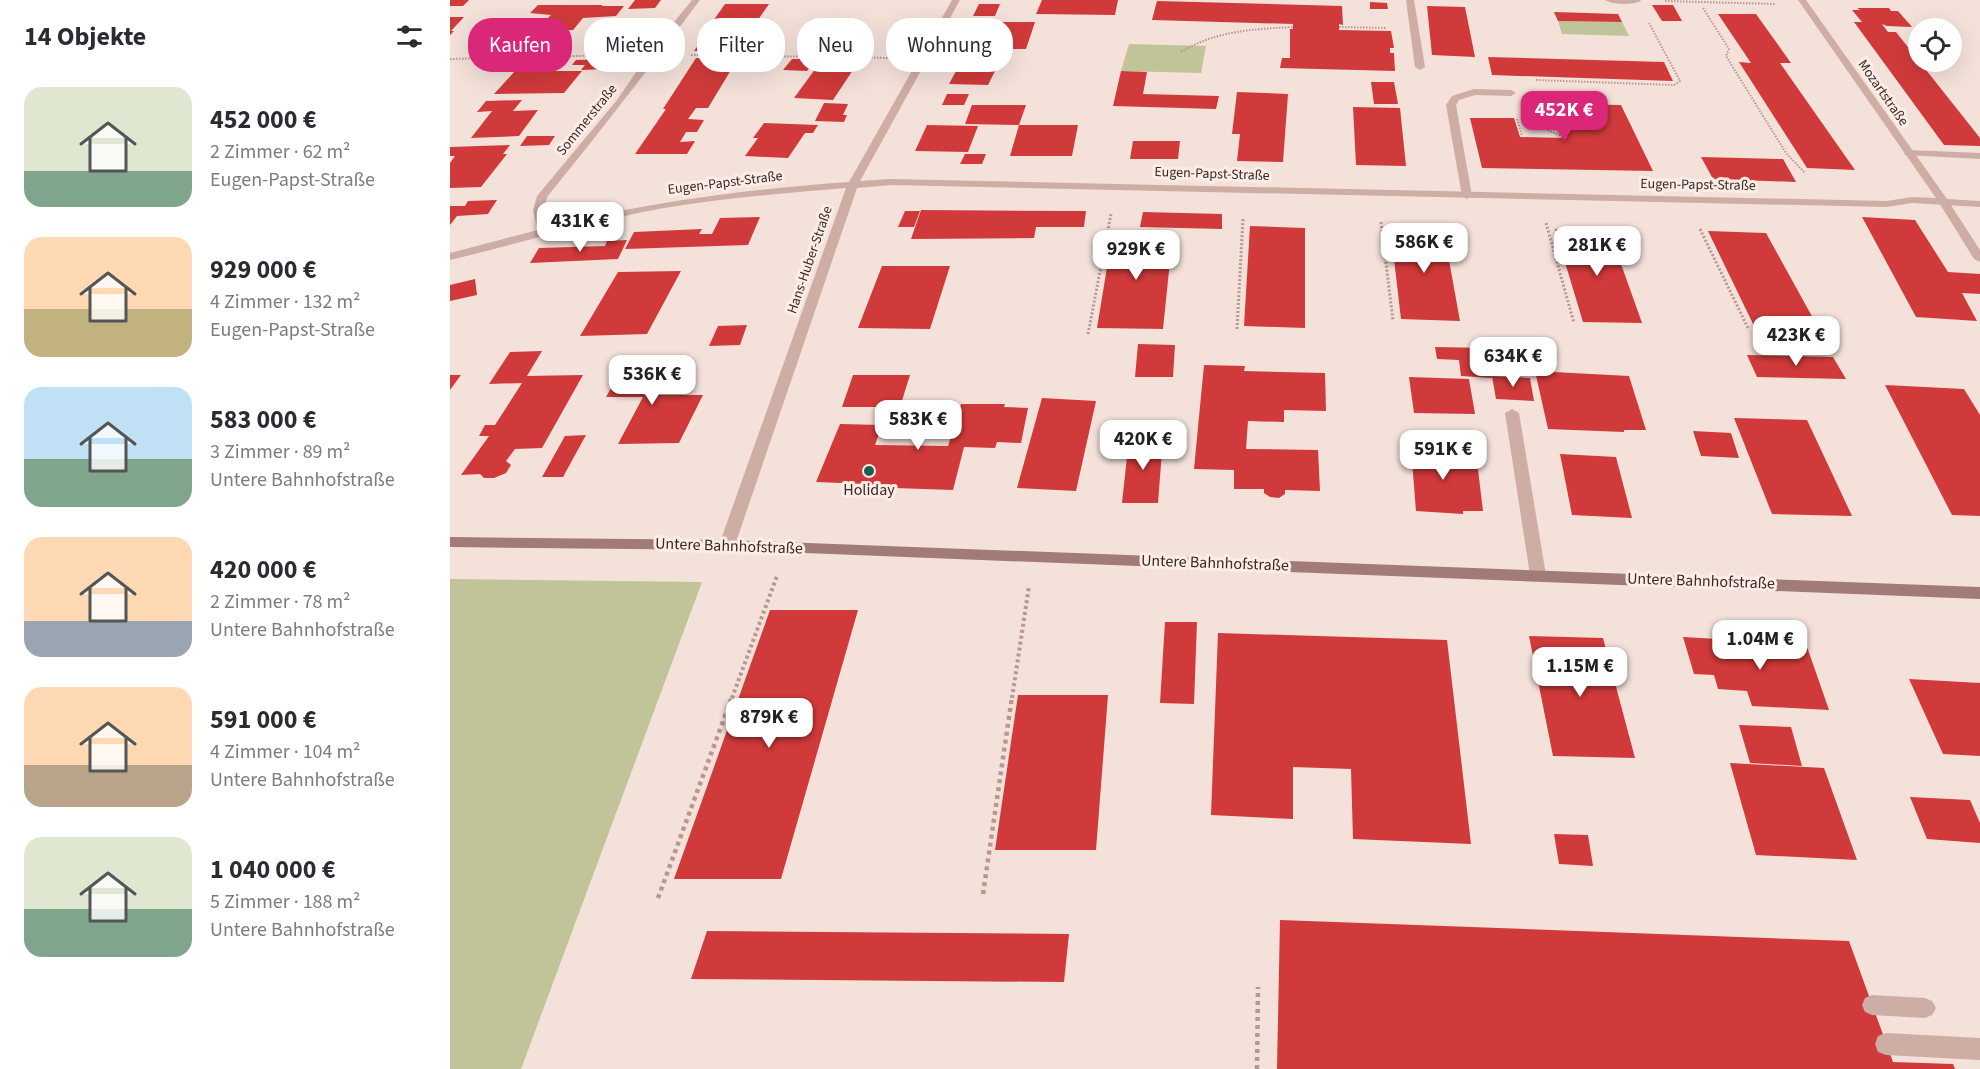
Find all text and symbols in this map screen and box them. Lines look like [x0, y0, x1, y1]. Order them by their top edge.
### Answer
text: 14 Objekte [24, 18, 146, 55]
chip: Kaufen [468, 18, 572, 72]
chip: Mieten [584, 18, 685, 72]
chip: Filter [697, 18, 785, 72]
chip: Neu [797, 18, 874, 72]
chip: Wohnung [886, 18, 1013, 72]
map controls [1908, 18, 1962, 72]
button: locate [1908, 18, 1962, 72]
icon: filters [393, 20, 426, 53]
street label: Mozartstraße [1853, 56, 1913, 130]
street label: Sommerstraße [552, 80, 622, 160]
pin: 452K € [1515, 91, 1613, 142]
text: 452K € [1535, 96, 1593, 124]
text: 452 000 € [210, 101, 317, 138]
icon: home [72, 111, 144, 183]
text: 2 Zimmer · 62 m² [210, 138, 350, 166]
street label: Eugen-Papst-Straße [1154, 162, 1270, 186]
text: Eugen-Papst-Straße [210, 166, 375, 194]
street label: Eugen-Papst-Straße [666, 166, 784, 200]
street label: Eugen-Papst-Straße [1640, 174, 1756, 196]
pin: 431K € [531, 202, 629, 253]
street label: Hans-Huber-Straße [782, 203, 838, 317]
text: 431K € [551, 207, 609, 235]
pin: 586K € [1375, 223, 1473, 274]
pin: 281K € [1548, 226, 1646, 277]
text: 586K € [1395, 228, 1453, 256]
pin: 929K € [1087, 230, 1185, 281]
text: 281K € [1568, 231, 1626, 259]
text: 929K € [1107, 235, 1165, 263]
text: 929 000 € [210, 251, 317, 288]
icon: home [72, 261, 144, 333]
text: 4 Zimmer · 132 m² [210, 288, 360, 316]
text: Eugen-Papst-Straße [210, 316, 375, 344]
pin: 423K € [1747, 316, 1845, 367]
text: 423K € [1767, 321, 1825, 349]
pin: 634K € [1464, 337, 1562, 388]
text: 634K € [1484, 342, 1542, 370]
pin: 536K € [603, 355, 701, 406]
text: 536K € [623, 360, 681, 388]
pin: 583K € [869, 400, 967, 451]
text: 583 000 € [210, 401, 317, 438]
text: 583K € [889, 405, 947, 433]
icon: home [72, 411, 144, 483]
pin: 420K € [1094, 420, 1192, 471]
text: 420K € [1114, 425, 1172, 453]
pin: 591K € [1394, 430, 1492, 481]
text: 591K € [1414, 435, 1472, 463]
text: 3 Zimmer · 89 m² [210, 438, 350, 466]
marker: Holiday [862, 464, 876, 478]
text: Untere Bahnhofstraße [210, 466, 395, 494]
place label: Holiday [843, 479, 895, 501]
street label: Untere Bahnhofstraße [655, 532, 803, 560]
street label: Untere Bahnhofstraße [1141, 549, 1289, 577]
text: 420 000 € [210, 551, 317, 588]
icon: home [72, 561, 144, 633]
street label: Untere Bahnhofstraße [1627, 567, 1775, 595]
text: 2 Zimmer · 78 m² [210, 588, 350, 616]
text: Untere Bahnhofstraße [210, 616, 395, 644]
pin: 1.04M € [1705, 620, 1815, 671]
text: 1.04M € [1726, 625, 1794, 653]
pin: 1.15M € [1525, 647, 1635, 698]
text: 1.15M € [1546, 652, 1614, 680]
pin: 879K € [720, 698, 818, 749]
text: 591 000 € [210, 701, 317, 738]
text: 879K € [740, 703, 798, 731]
icon: home [72, 711, 144, 783]
text: 4 Zimmer · 104 m² [210, 738, 360, 766]
text: Untere Bahnhofstraße [210, 766, 395, 794]
text: 1 040 000 € [210, 851, 335, 888]
icon: home [72, 861, 144, 933]
text: 5 Zimmer · 188 m² [210, 888, 360, 916]
text: Untere Bahnhofstraße [210, 916, 395, 944]

